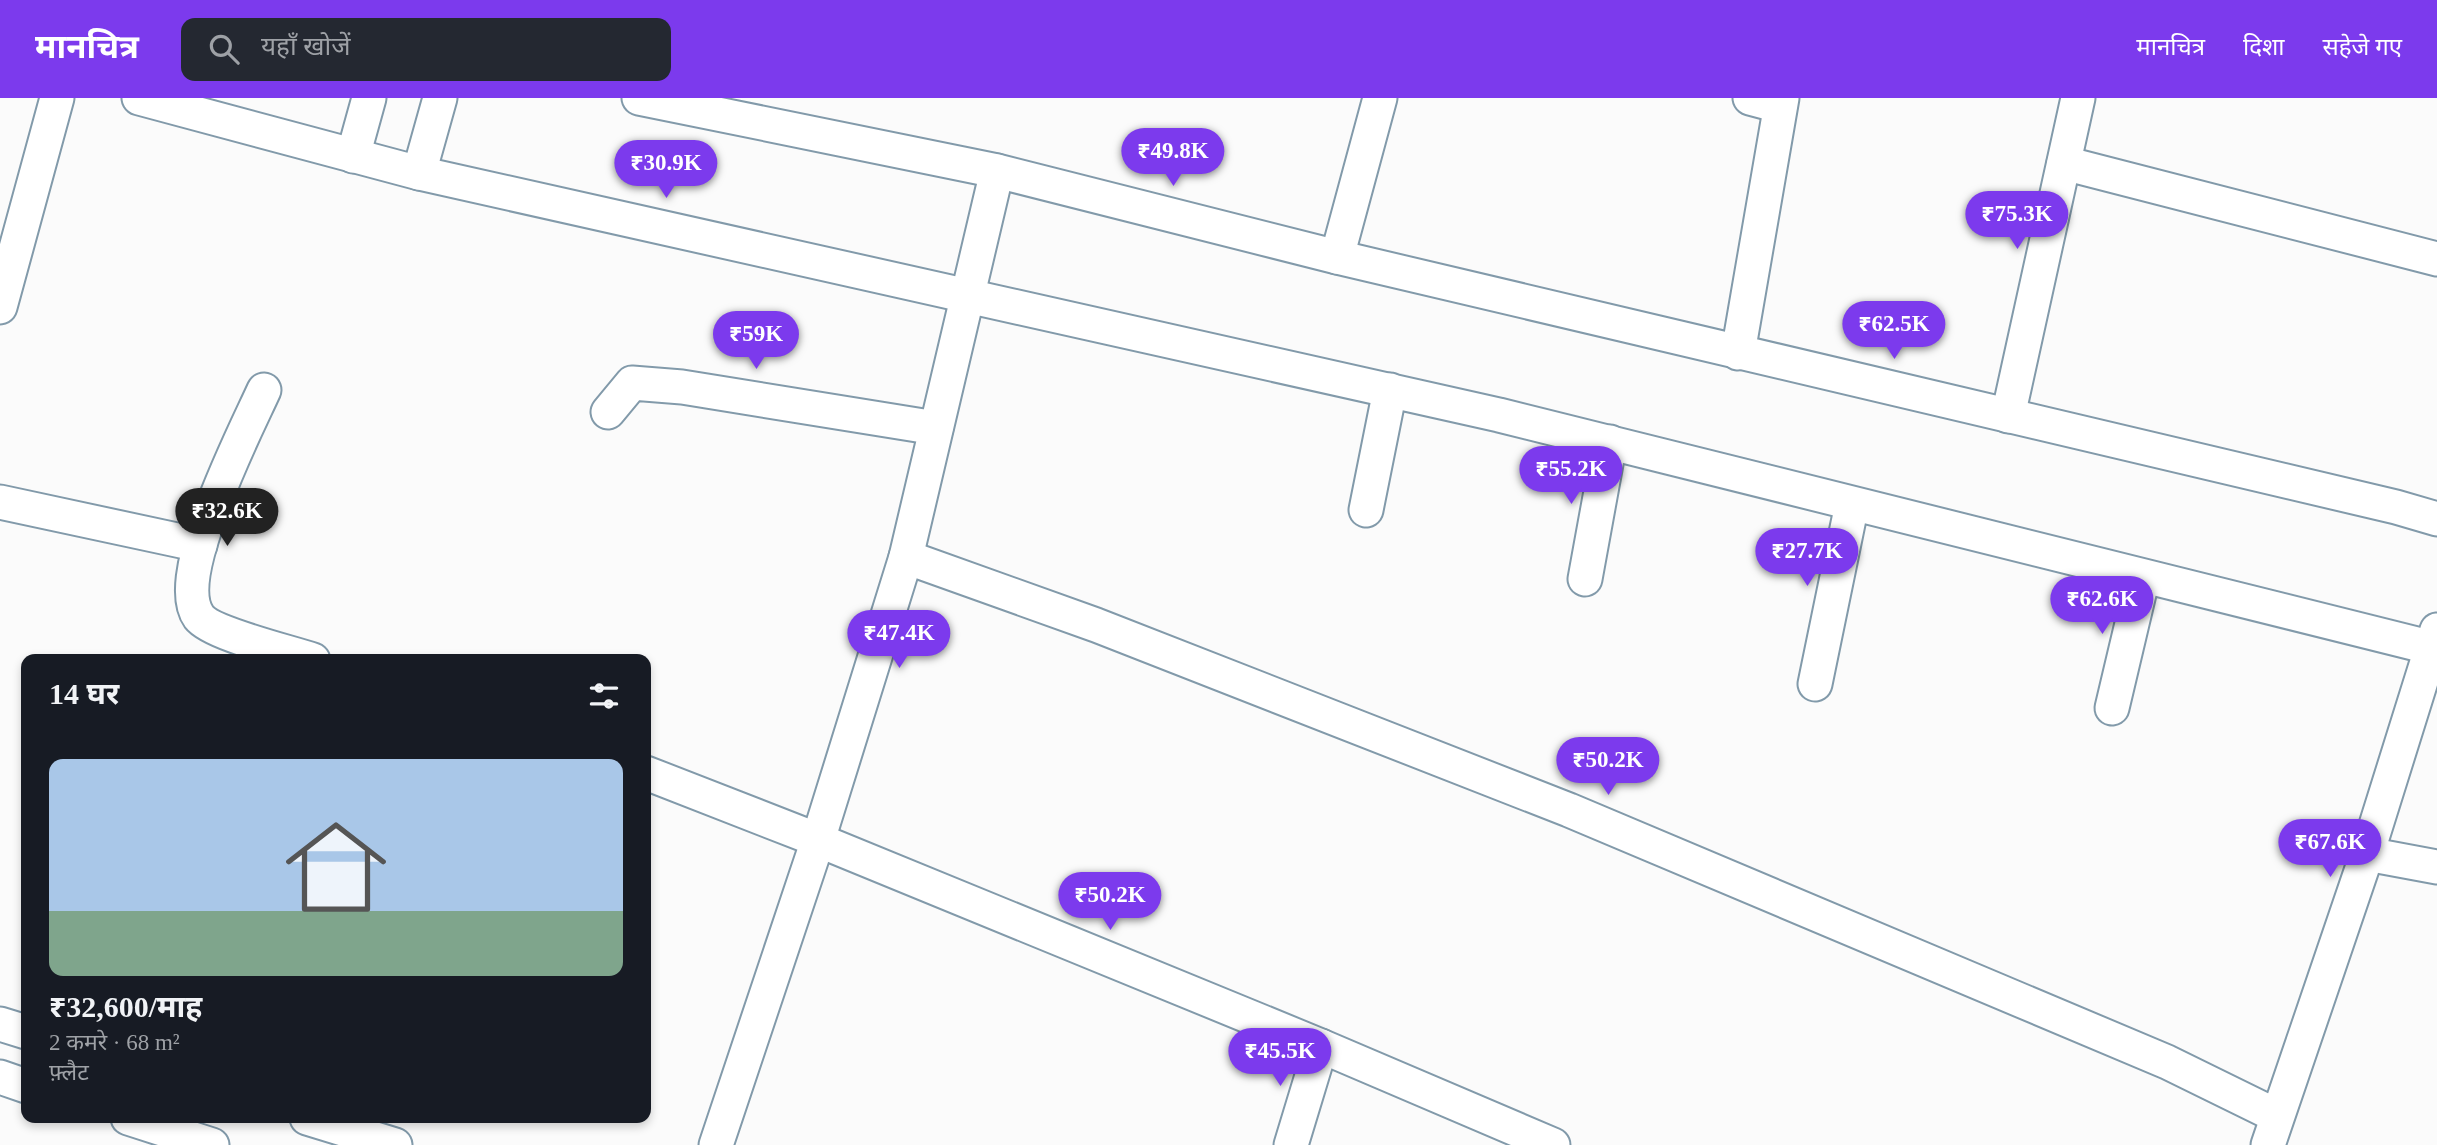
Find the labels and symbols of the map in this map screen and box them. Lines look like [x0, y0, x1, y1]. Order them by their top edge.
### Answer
pin: ₹49.8K [1116, 129, 1230, 188]
pin: ₹30.9K [609, 140, 723, 200]
pin: ₹75.3K [1960, 192, 2074, 251]
pin: ₹62.5K [1837, 302, 1951, 361]
pin: ₹59K [715, 312, 797, 371]
pin: ₹55.2K [1514, 446, 1628, 506]
pin: ₹32.6K [170, 489, 284, 548]
pin: ₹27.7K [1750, 528, 1864, 588]
pin: ₹62.6K [2045, 576, 2159, 636]
pin: ₹47.4K [842, 610, 956, 670]
pin: ₹50.2K [1551, 738, 1665, 797]
pin: ₹67.6K [2273, 820, 2387, 879]
pin: ₹50.2K [1053, 872, 1167, 932]
pin: ₹45.5K [1223, 1028, 1337, 1088]

